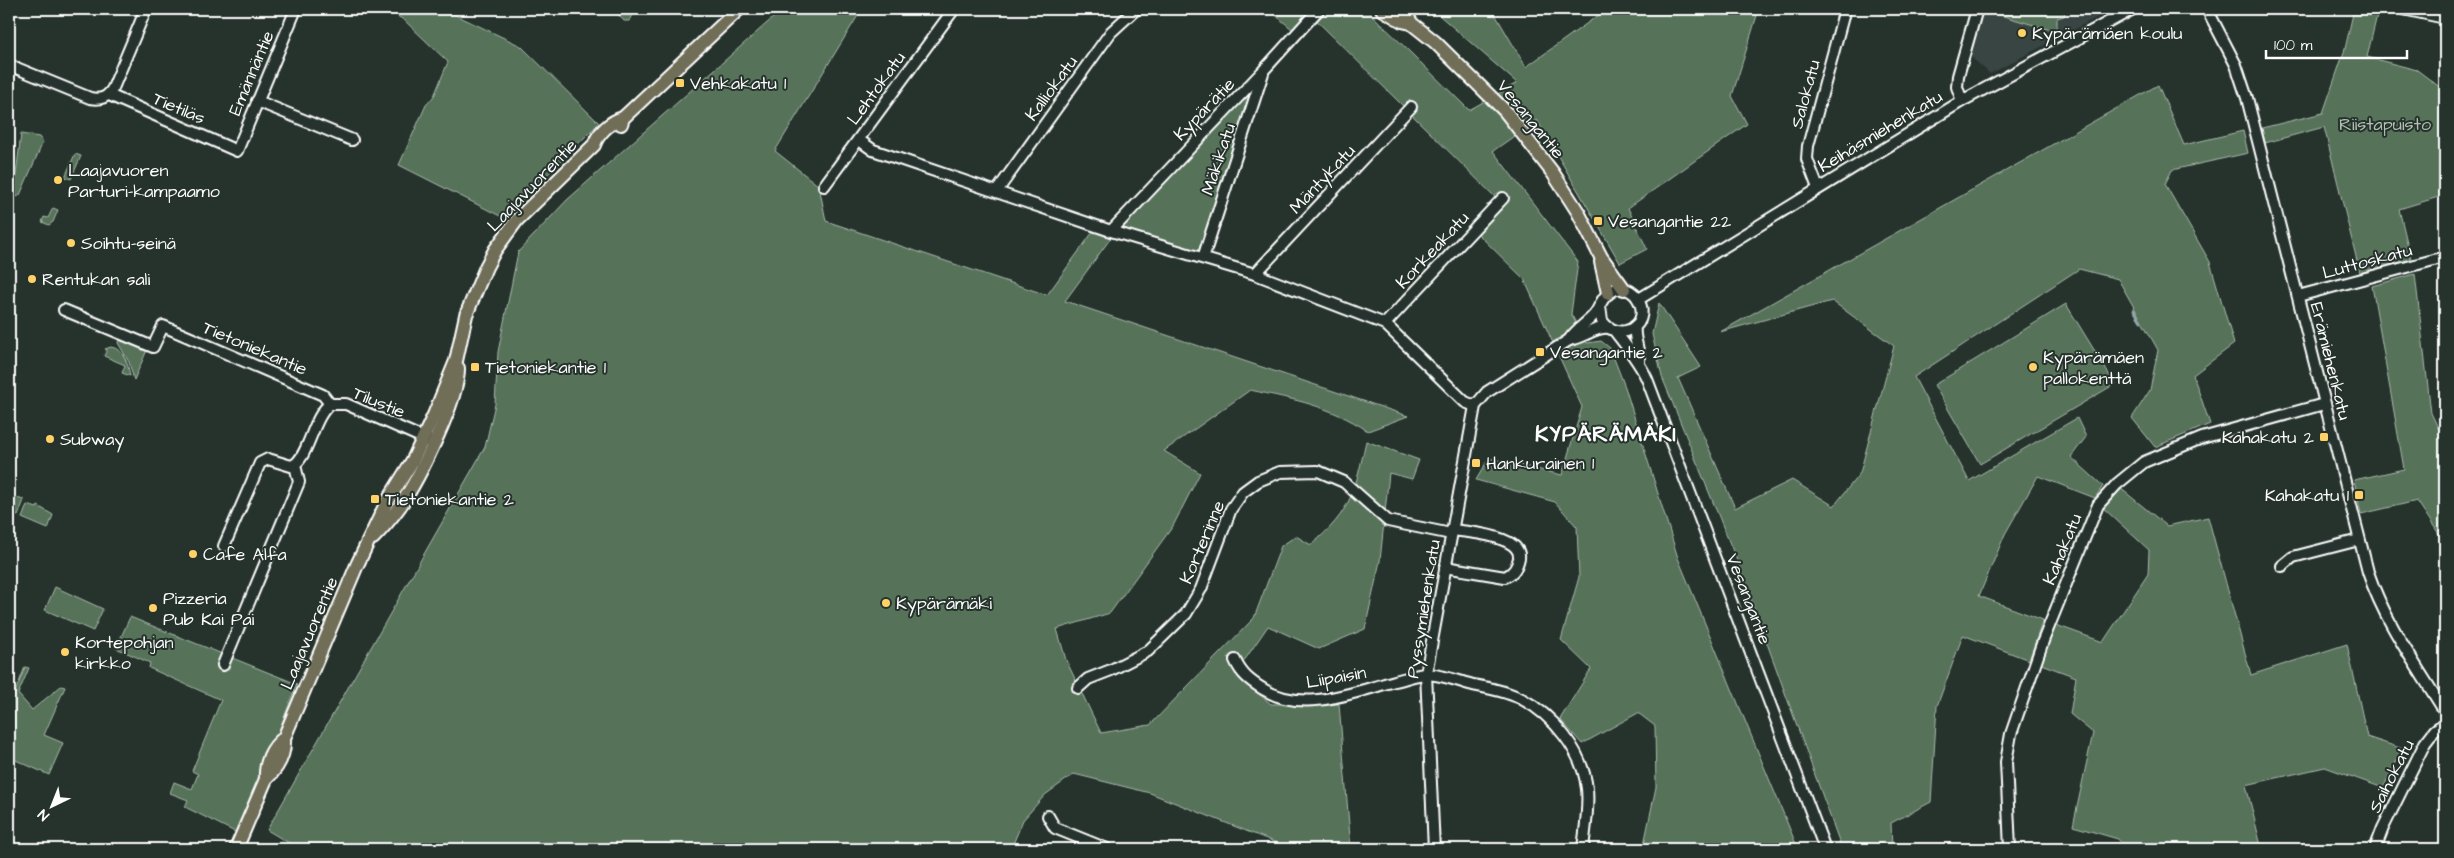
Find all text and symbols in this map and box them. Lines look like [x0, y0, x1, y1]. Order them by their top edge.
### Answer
place label: Kypärämäen koulu [2032, 21, 2182, 47]
street label: Emännäntie [222, 27, 281, 119]
marker: Kypärämäen koulu [2016, 27, 2028, 39]
scale bar [2266, 28, 2408, 60]
text: 100 m [2274, 35, 2313, 56]
street label: Lehtokatu [841, 47, 912, 130]
street label: Kalliokatu [1019, 51, 1084, 126]
street label: Salokatu [1784, 57, 1827, 131]
place label: Vehkakatu 1 [690, 71, 786, 96]
street label: Kypärätie [1168, 72, 1242, 147]
street label: Vesangantie [1490, 74, 1571, 165]
marker: Vehkakatu 1 [674, 77, 686, 89]
street label: Keihäsmiehenkatu [1813, 84, 1947, 179]
street label: Tietiläs [149, 86, 209, 131]
park label: Riistapuisto [2339, 112, 2431, 137]
street label: Mäkikatu [1195, 120, 1242, 198]
street label: Laajavuorentie [482, 133, 583, 237]
street label: Mäntykatu [1284, 139, 1362, 220]
place label: Laajavuoren Parturi-kampaamo [68, 158, 220, 204]
marker: Laajavuoren Parturi-kampaamo [52, 174, 64, 186]
street label: Korkeakatu [1390, 206, 1475, 295]
place label: Vesangantie 22 [1608, 209, 1732, 235]
marker: Vesangantie 22 [1592, 215, 1604, 227]
place label: Soihtu-seinä [81, 231, 176, 256]
marker: Soihtu-seinä [65, 237, 77, 249]
street label: Luttoskatu [2319, 238, 2415, 285]
place label: Rentukan sali [42, 267, 150, 292]
marker: Rentukan sali [26, 273, 38, 285]
street label: Erämiehenkatu [2304, 300, 2357, 423]
street label: Tietoniekantie [199, 315, 311, 382]
place label: Vesangantie 2 [1550, 340, 1664, 366]
place label: Kypärämäen pallokenttä [2043, 345, 2144, 391]
marker: Vesangantie 2 [1534, 346, 1546, 358]
place label: Tietoniekantie 1 [485, 355, 606, 380]
marker: Tietoniekantie 1 [469, 361, 481, 373]
marker: Kypärämäen pallokenttä [2027, 361, 2039, 373]
street label: Tilustie [349, 381, 409, 424]
district label: KYPÄRÄMÄKI [1535, 419, 1677, 450]
place label: Kahakatu 2 [2222, 425, 2315, 450]
place label: Subway [60, 427, 125, 453]
marker: Kahakatu 2 [2318, 431, 2330, 443]
marker: Subway [44, 433, 56, 445]
place label: Hankurainen 1 [1486, 451, 1594, 476]
marker: Hankurainen 1 [1470, 457, 1482, 469]
place label: Kahakatu 1 [2265, 483, 2349, 508]
place label: Tietoniekantie 2 [385, 487, 515, 512]
marker: Kahakatu 1 [2353, 489, 2365, 501]
marker: Tietoniekantie 2 [369, 493, 381, 505]
street label: Korterinne [1174, 496, 1231, 588]
street label: Kahakatu [2037, 510, 2088, 589]
street label: Pyssymiehenkatu [1400, 538, 1448, 680]
place label: Cafe Alfa [203, 542, 287, 567]
marker: Cafe Alfa [187, 548, 199, 560]
street label: Vesangantie [1719, 550, 1777, 649]
street label: Laajavuorentie [274, 573, 345, 693]
place label: Pizzeria Pub Kai Pai [163, 586, 255, 632]
place label: Kypärämäki [896, 591, 992, 617]
marker: Kypärämäki [880, 597, 892, 609]
marker: Pizzeria Pub Kai Pai [147, 602, 159, 614]
place label: Kortepohjan kirkko [75, 630, 173, 676]
marker: Kortepohjan kirkko [59, 646, 71, 658]
street label: Liipaisin [1304, 660, 1368, 695]
street label: Saihokatu [2362, 735, 2421, 817]
north arrow [28, 780, 78, 830]
text: N [34, 804, 54, 825]

